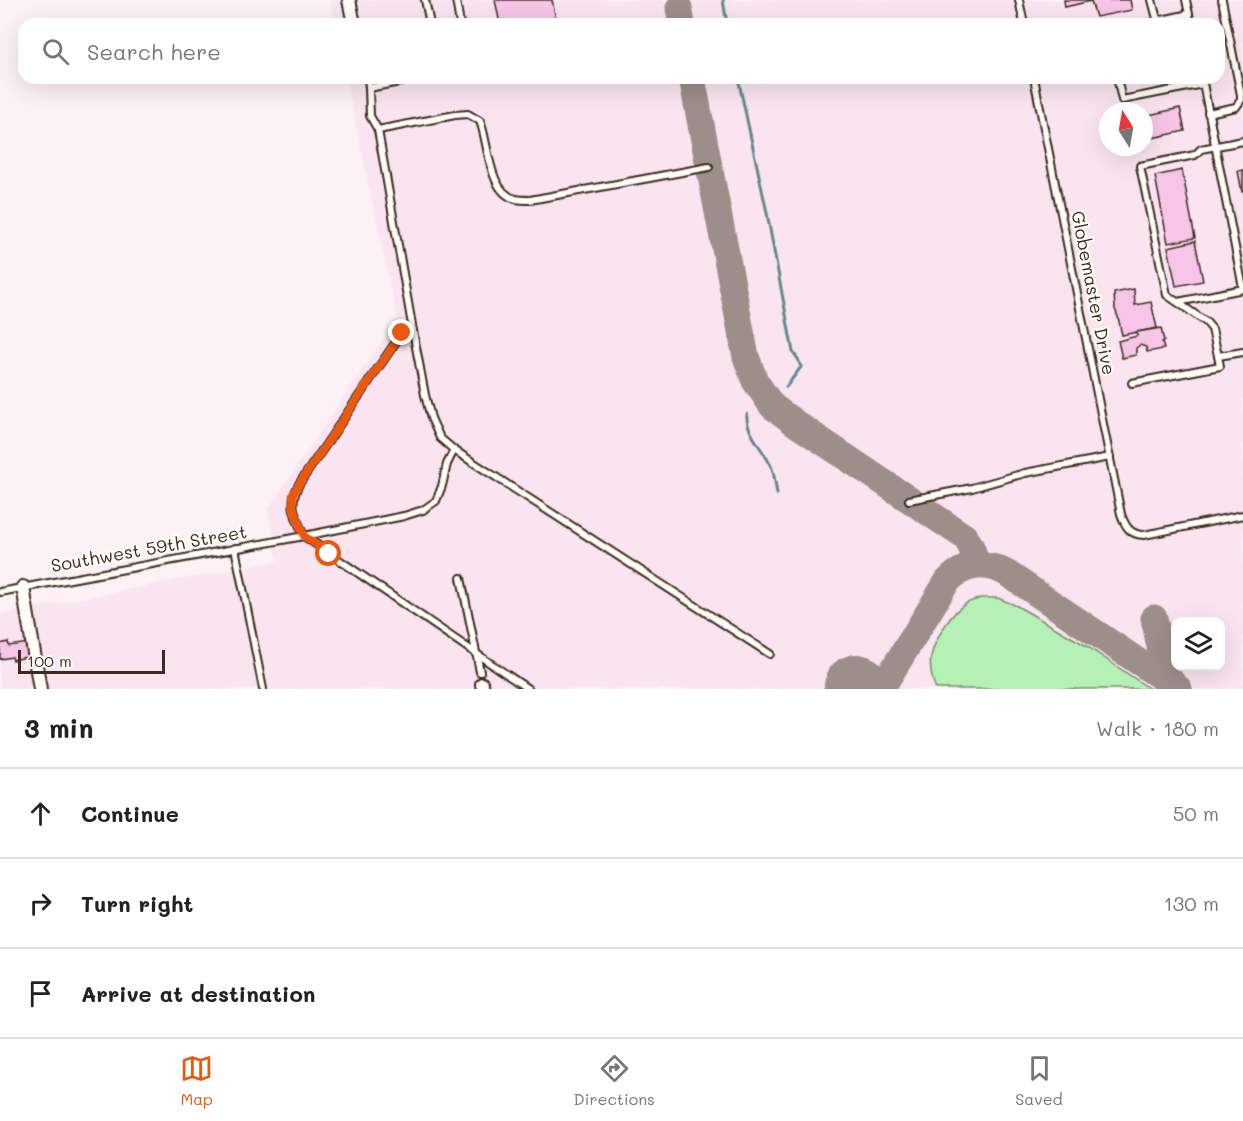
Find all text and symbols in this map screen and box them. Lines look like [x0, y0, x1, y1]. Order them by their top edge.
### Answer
search box [18, 18, 1225, 84]
icon: search [39, 35, 72, 68]
text: Search here [87, 37, 221, 66]
north arrow [1099, 102, 1153, 156]
street label: Globemaster Drive [1066, 209, 1122, 377]
route end [388, 319, 414, 345]
street label: Southwest 59th Street [49, 519, 249, 577]
route start [315, 540, 341, 566]
map controls [1171, 617, 1225, 671]
button: layers [1171, 617, 1225, 671]
scale bar [18, 647, 165, 674]
text: 100 m [27, 650, 72, 671]
text: 3 min [24, 711, 93, 745]
text: Walk · 180 m [1096, 715, 1219, 741]
icon: ahead [24, 797, 57, 830]
text: Continue [81, 799, 179, 828]
text: 50 m [1173, 800, 1219, 826]
icon: right [24, 887, 57, 920]
text: Turn right [81, 889, 193, 918]
text: 130 m [1164, 890, 1219, 916]
icon: arrive [24, 977, 57, 1010]
text: Arrive at destination [81, 979, 316, 1008]
tab: Map [180, 1052, 213, 1109]
tab: Directions [574, 1052, 655, 1109]
tab: Saved [1015, 1052, 1063, 1109]

